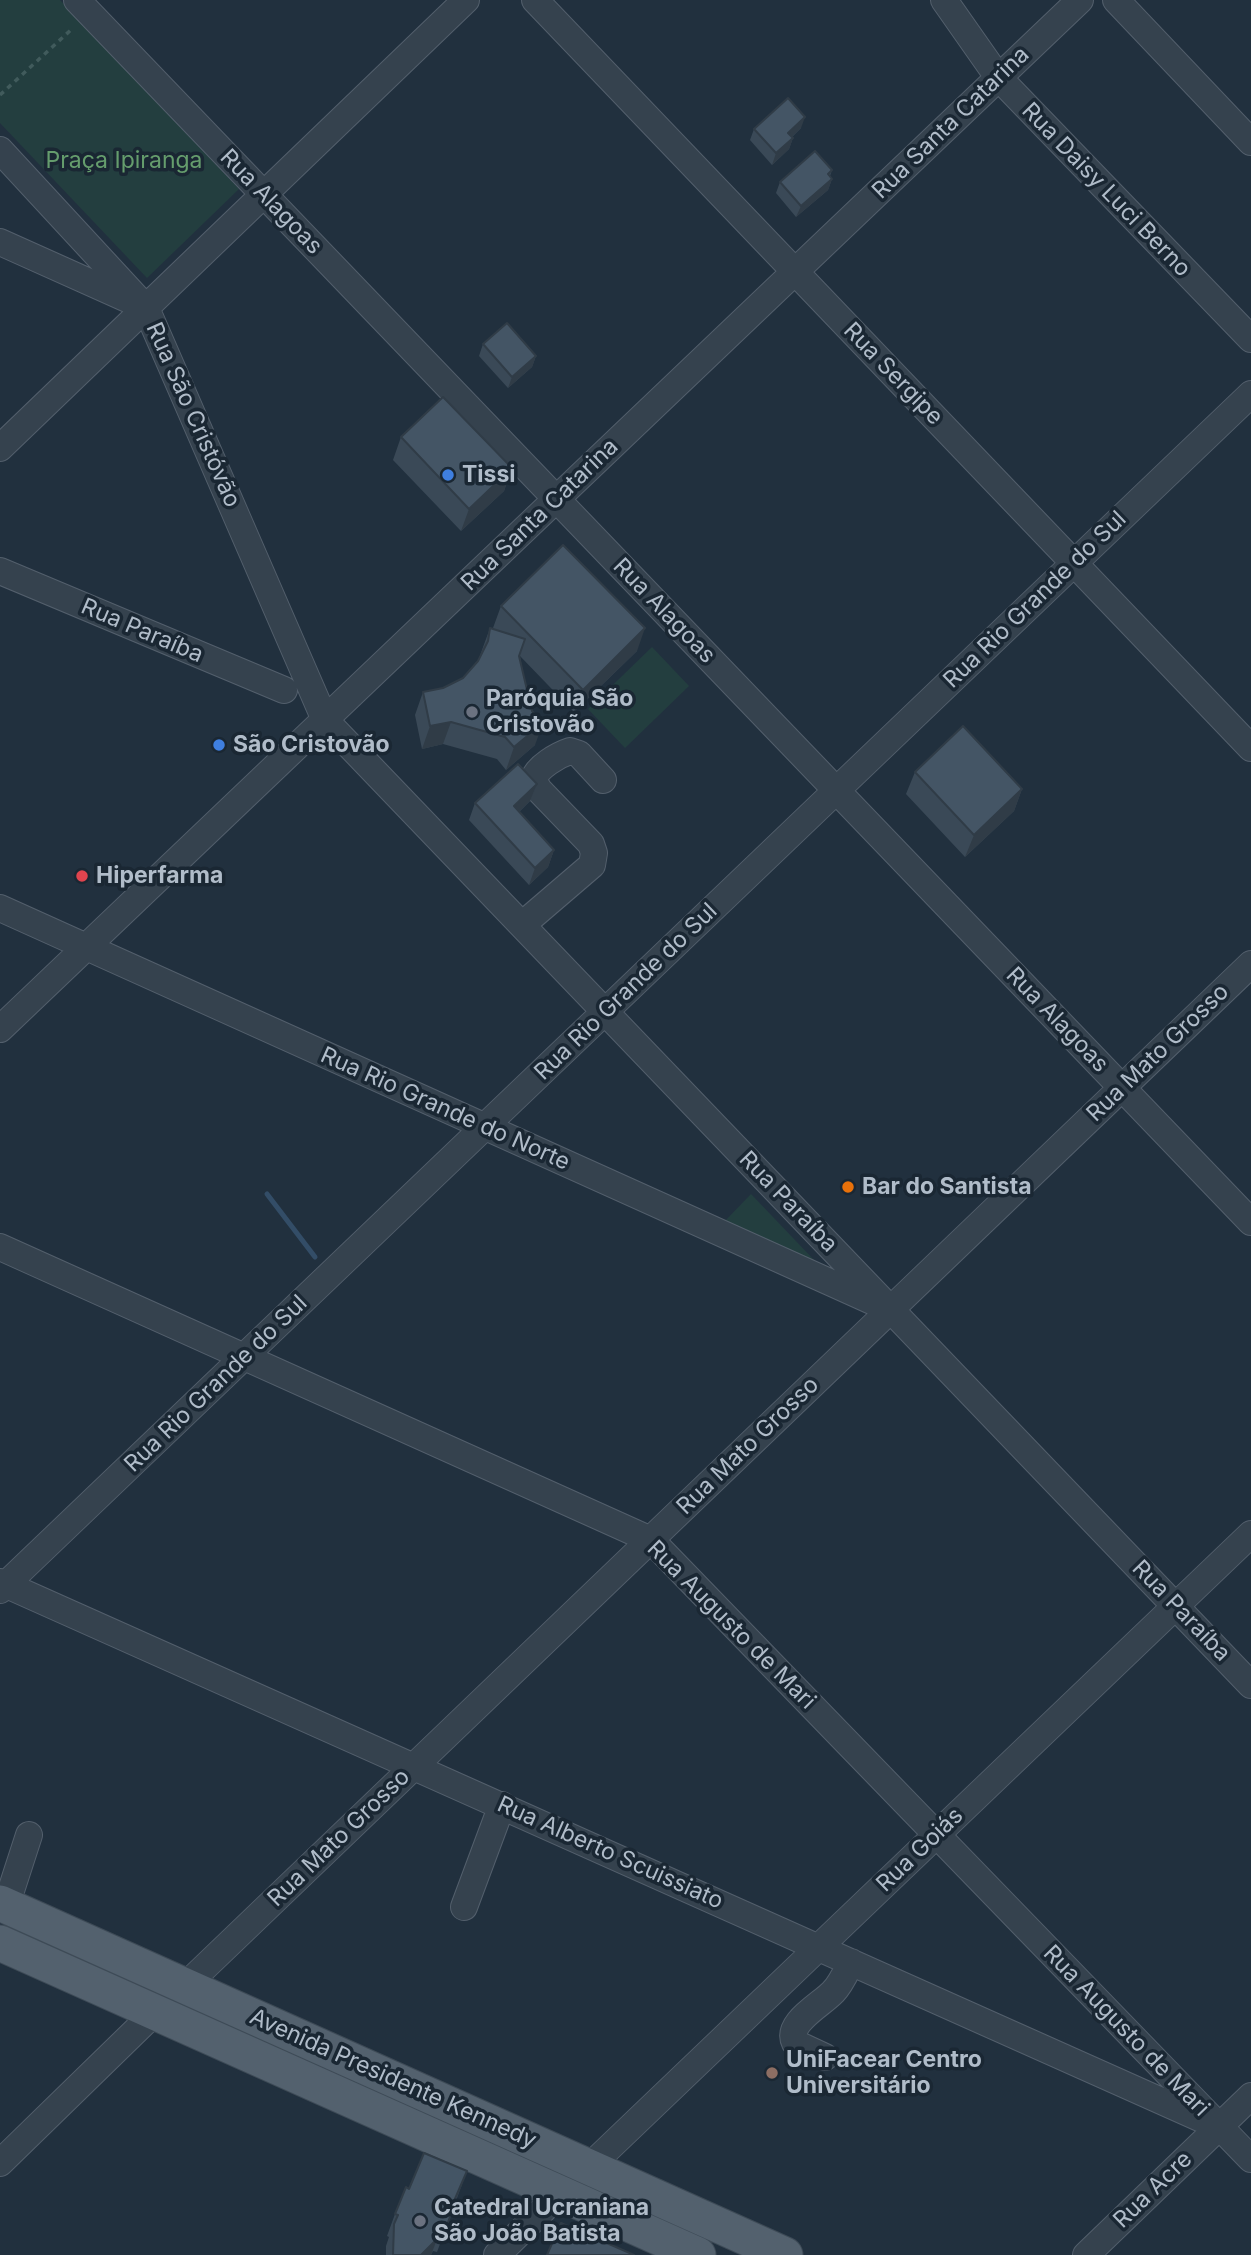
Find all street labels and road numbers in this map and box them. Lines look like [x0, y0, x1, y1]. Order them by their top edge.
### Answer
street label: Rua Santa Catarina [867, 41, 1035, 205]
street label: Rua Daisy Luci Berno [1016, 97, 1196, 283]
street label: Rua Alagoas [214, 144, 328, 260]
street label: Rua Sergipe [837, 317, 949, 431]
street label: Rua São Cristóvão [140, 318, 246, 512]
street label: Rua Santa Catarina [456, 433, 624, 597]
street label: Rua Rio Grande do Sul [938, 506, 1132, 694]
street label: Rua Alagoas [607, 553, 721, 669]
street label: Rua Paraíba [77, 593, 207, 669]
street label: Rua Rio Grande do Sul [529, 898, 723, 1086]
street label: Rua Alagoas [1000, 962, 1114, 1078]
street label: Rua Mato Grosso [1081, 978, 1235, 1128]
street label: Rua Rio Grande do Norte [316, 1042, 574, 1176]
street label: Rua Paraíba [733, 1146, 843, 1258]
street label: Rua Rio Grande do Sul [119, 1290, 313, 1478]
street label: Rua Mato Grosso [671, 1371, 825, 1521]
street label: Rua Augusto de Mari [641, 1535, 821, 1715]
street label: Rua Paraíba [1126, 1555, 1236, 1667]
street label: Rua Mato Grosso [262, 1763, 416, 1913]
street label: Rua Alberto Scuissiato [493, 1791, 727, 1915]
street label: Rua Goiás [871, 1802, 969, 1898]
street label: Rua Augusto de Mari [1037, 1940, 1215, 2122]
street label: Avenida Presidente Kennedy [245, 2003, 541, 2155]
street label: Rua Acre [1108, 2146, 1198, 2234]

